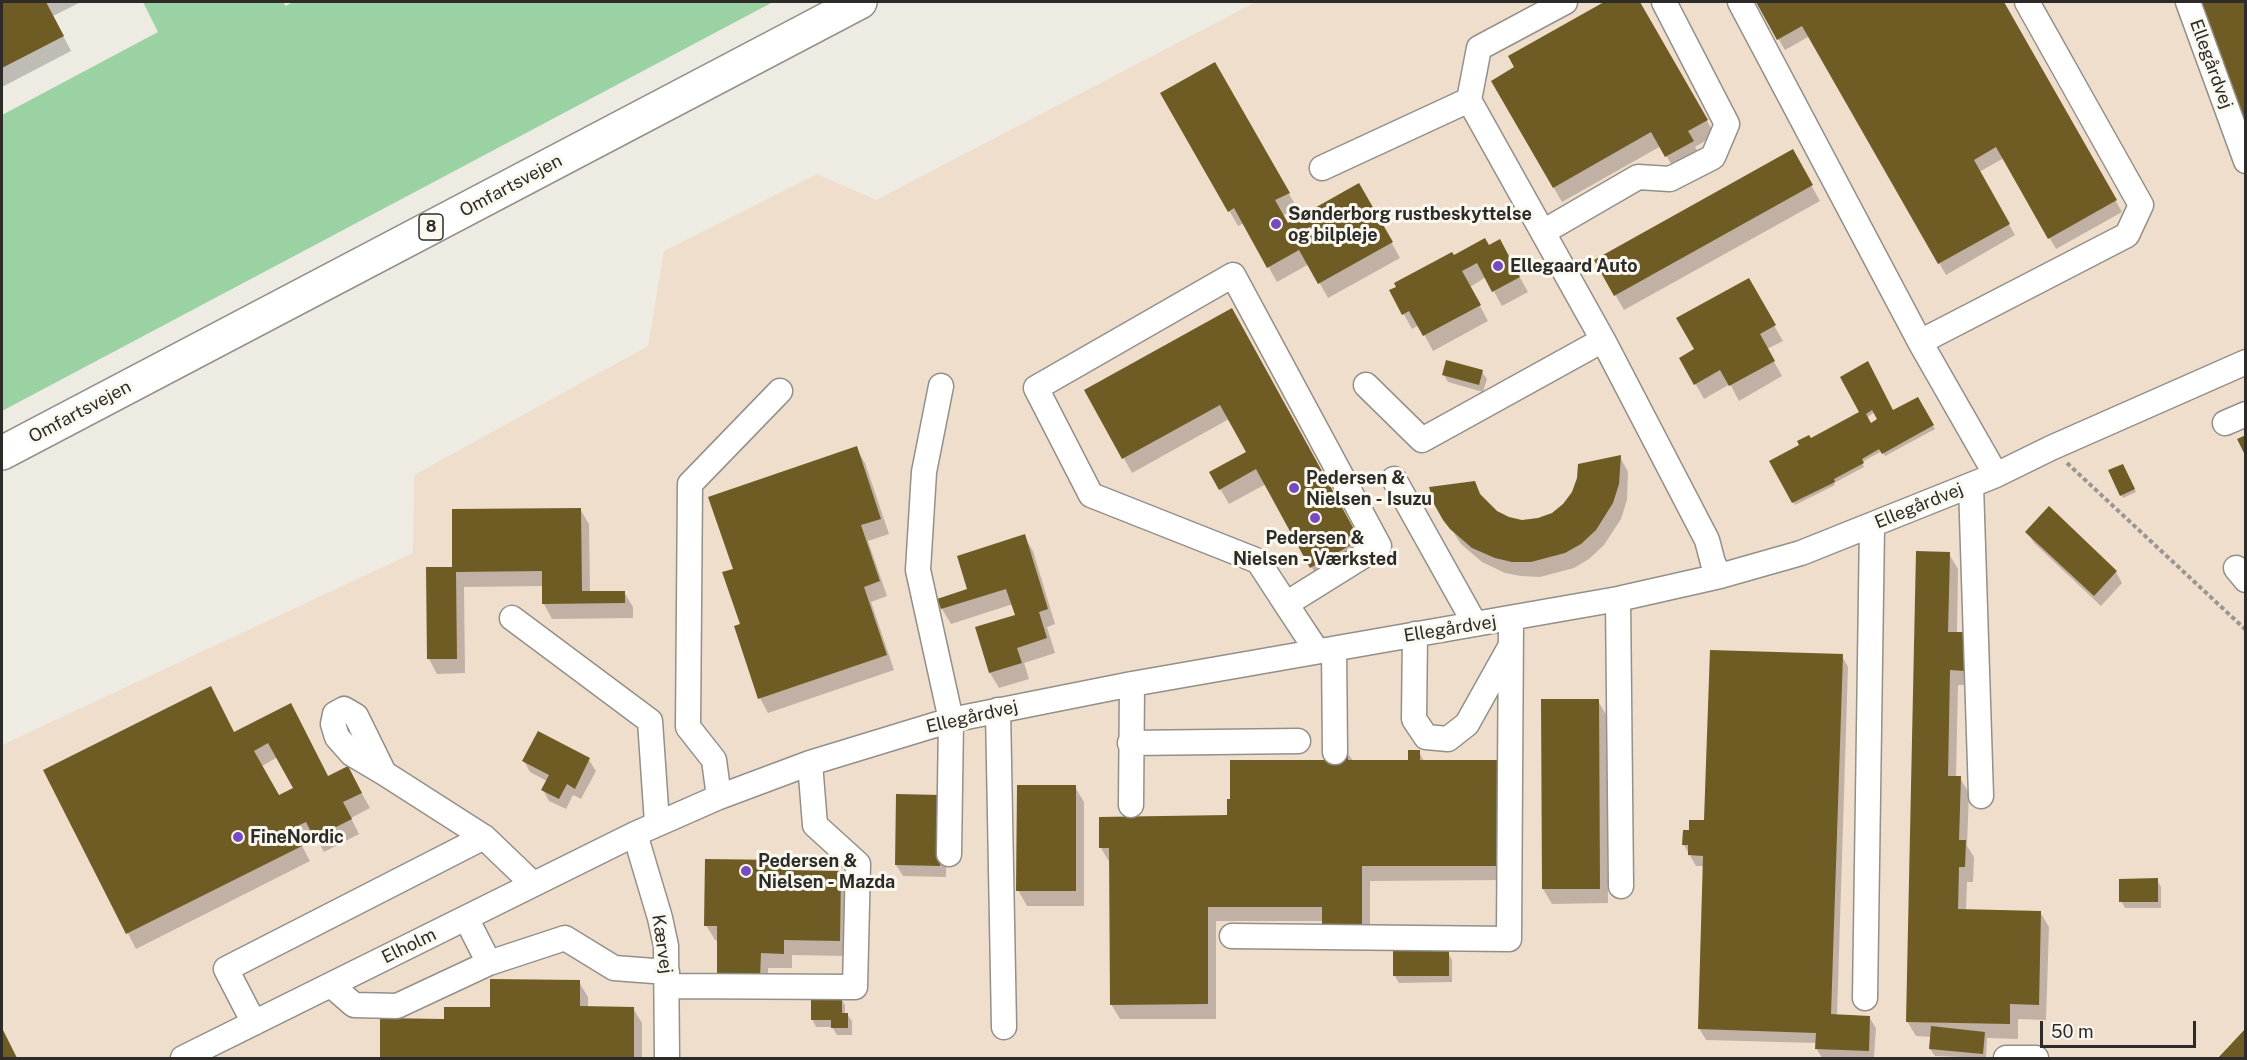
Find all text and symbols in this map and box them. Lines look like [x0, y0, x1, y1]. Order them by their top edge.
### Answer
street label: Ellegårdvej [2185, 16, 2237, 112]
street label: Omfartsvejen [456, 150, 566, 222]
place label: Sønderborg rustbeskyttelse og bilpleje [1288, 203, 1532, 246]
road number: 8 [419, 214, 443, 240]
marker: Sønderborg rustbeskyttelse og bilpleje [1269, 217, 1283, 231]
place label: Ellegaard Auto [1510, 255, 1637, 277]
marker: Ellegaard Auto [1491, 259, 1505, 273]
street label: Omfartsvejen [25, 376, 135, 448]
place label: Pedersen & Nielsen - Isuzu [1306, 467, 1432, 510]
street label: Ellegårdvej [1872, 478, 1966, 534]
marker: Pedersen & Nielsen - Isuzu [1287, 481, 1301, 495]
marker: Pedersen & Nielsen - Værksted [1308, 511, 1322, 525]
place label: Pedersen & Nielsen - Værksted [1233, 527, 1397, 570]
street label: Ellegårdvej [1402, 611, 1498, 647]
street label: Ellegårdvej [924, 696, 1020, 738]
place label: FineNordic [250, 826, 344, 848]
marker: FineNordic [231, 830, 245, 844]
place label: Pedersen & Nielsen - Mazda [758, 850, 895, 892]
marker: Pedersen & Nielsen - Mazda [739, 864, 753, 878]
street label: Kærvej [647, 913, 677, 975]
street label: Elholm [378, 924, 440, 968]
scale bar [2043, 1009, 2199, 1047]
text: 50 m [2051, 1021, 2094, 1042]

